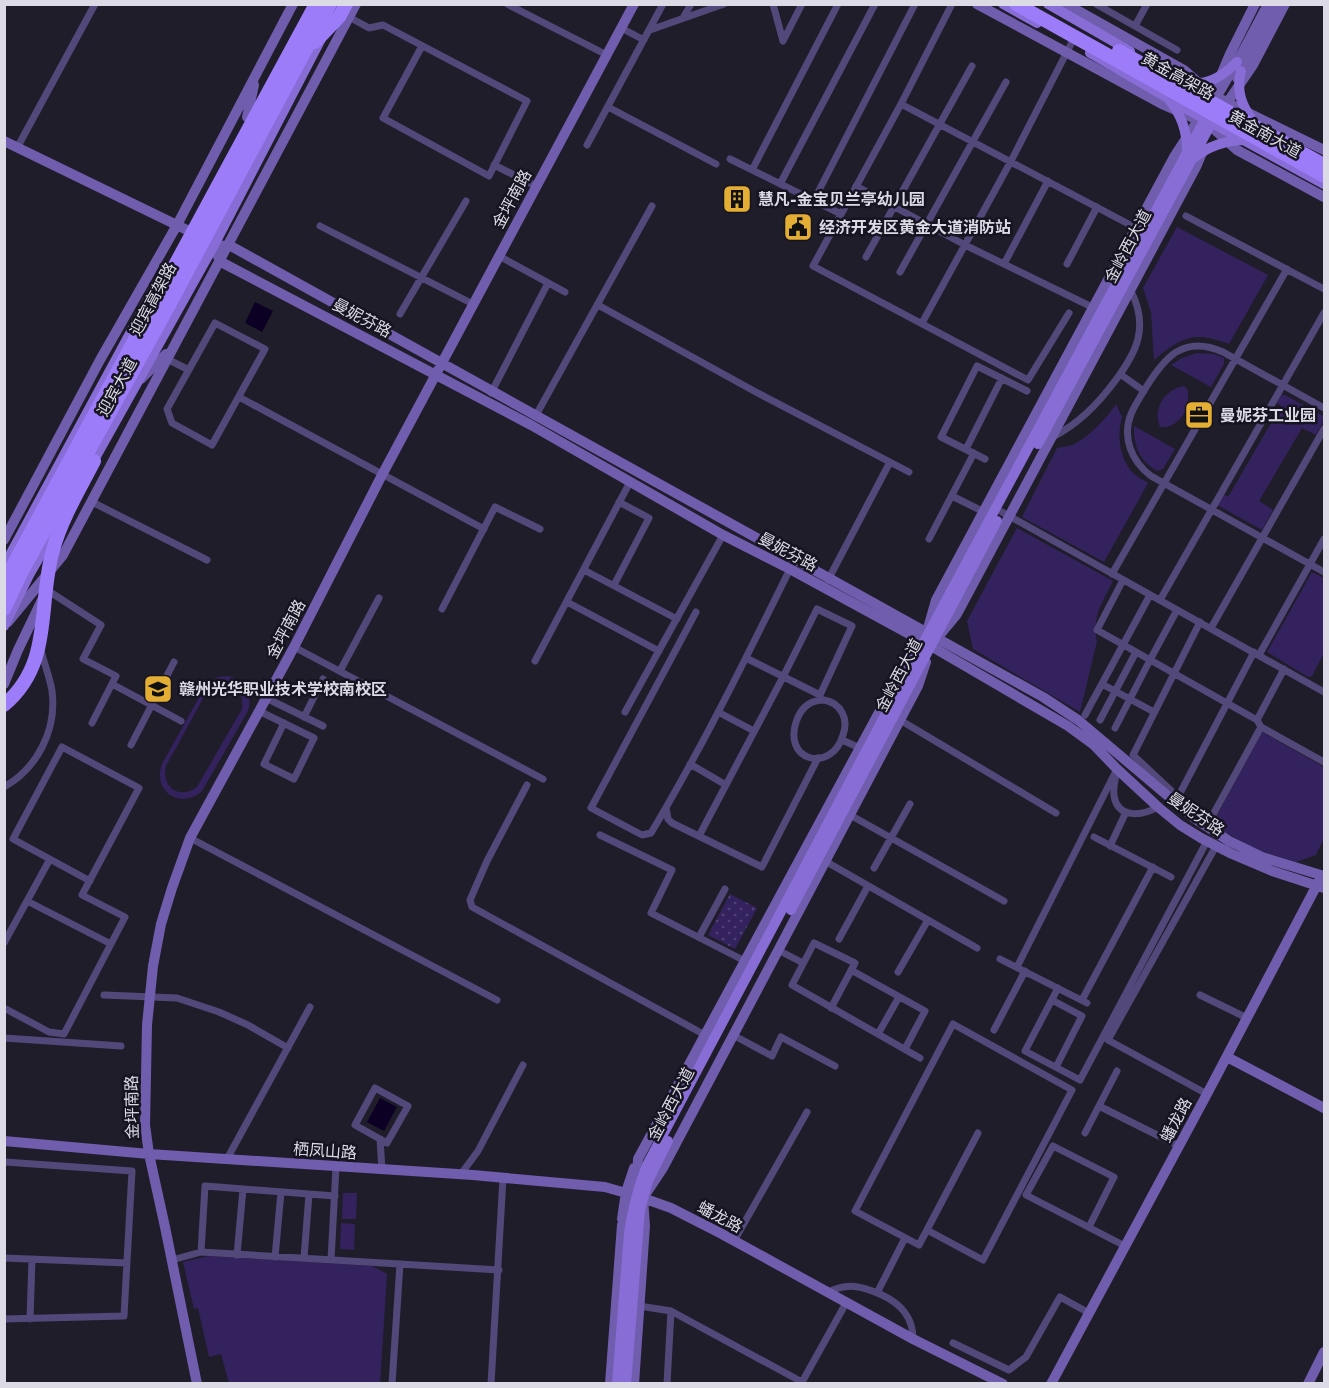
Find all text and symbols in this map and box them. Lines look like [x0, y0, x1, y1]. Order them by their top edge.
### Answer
street label: 黄金高架路 [1138, 48, 1218, 104]
street label: 黄金南大道 [1225, 106, 1305, 162]
street label: 金坪南路 [489, 166, 535, 232]
building icon: 慧凡-金宝贝兰亭幼儿园 [721, 183, 753, 215]
place label: 慧凡-金宝贝兰亭幼儿园 [758, 190, 925, 209]
street label: 金岭西大道 [1101, 206, 1155, 286]
public building icon: 经济开发区黄金大道消防站 [782, 211, 814, 243]
place label: 经济开发区黄金大道消防站 [819, 218, 1011, 237]
street label: 迎宾高架路 [126, 259, 180, 339]
street label: 曼妮芬路 [329, 295, 395, 341]
street label: 迎宾大道 [93, 354, 141, 420]
office icon: 曼妮芬工业园 [1183, 399, 1215, 431]
place label: 曼妮芬工业园 [1220, 406, 1316, 425]
street label: 曼妮芬路 [755, 529, 821, 575]
street label: 金坪南路 [263, 596, 309, 662]
street label: 金岭西大道 [872, 635, 926, 715]
school or university icon: 赣州光华职业技术学校南校区 [142, 673, 174, 705]
place label: 赣州光华职业技术学校南校区 [179, 680, 387, 699]
street label: 曼妮芬路 [1164, 788, 1228, 840]
street label: 金岭西大道 [644, 1064, 698, 1144]
street label: 金坪南路 [122, 1075, 142, 1139]
street label: 蟠龙路 [1156, 1094, 1196, 1146]
street label: 栖凤山路 [292, 1139, 358, 1163]
street label: 蟠龙路 [694, 1197, 746, 1237]

